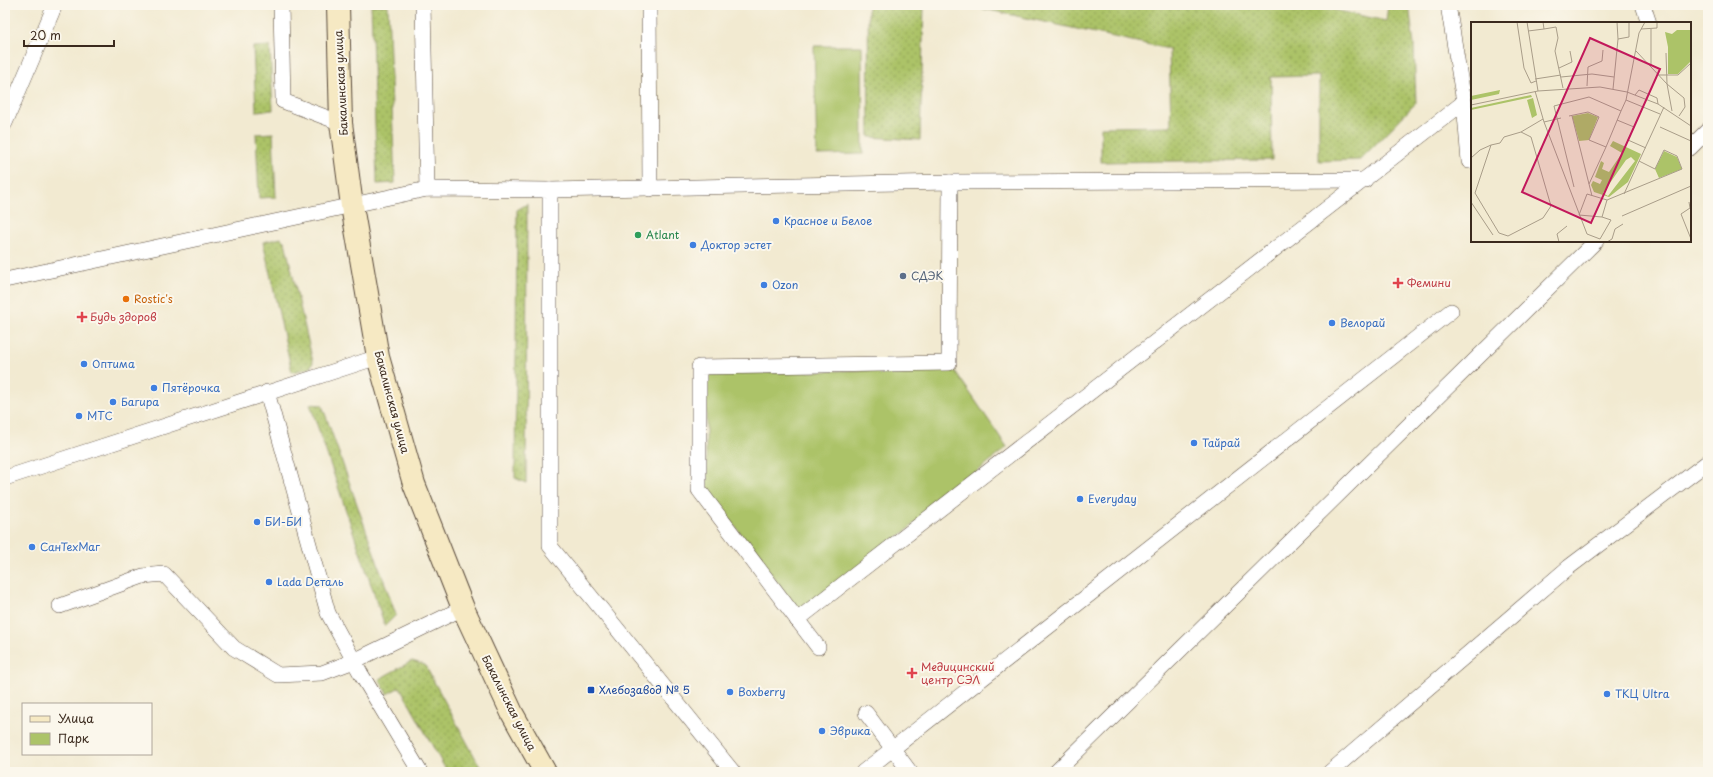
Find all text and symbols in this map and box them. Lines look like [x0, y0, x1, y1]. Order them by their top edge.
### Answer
scale bar [24, 22, 114, 48]
inset map [1471, 22, 1691, 242]
text: 20 m [30, 26, 61, 44]
street label: Бакалинская улица [329, 30, 352, 136]
place label: Красное и Белое [784, 212, 872, 229]
marker: Красное и Белое [771, 216, 781, 226]
place label: Atlant [646, 226, 680, 243]
marker: Atlant [633, 230, 643, 240]
place label: Доктор эстет [700, 236, 772, 253]
marker: Доктор эстет [688, 240, 698, 250]
place label: СДЭК [911, 267, 944, 284]
marker: СДЭК [898, 271, 908, 281]
place label: Фемини [1407, 274, 1451, 291]
place label: Ozon [772, 276, 798, 293]
marker: Фемини [1392, 277, 1404, 289]
marker: Ozon [759, 280, 769, 290]
place label: Rostic's [134, 290, 173, 307]
marker: Rostic's [121, 294, 131, 304]
place label: Будь здоров [90, 308, 157, 325]
marker: Будь здоров [77, 312, 87, 322]
place label: Велорай [1340, 314, 1385, 331]
marker: Велорай [1327, 318, 1337, 328]
street label: Бакалинская улица [371, 349, 414, 455]
place label: Оптима [92, 355, 135, 372]
marker: Оптима [79, 359, 89, 369]
place label: Пятёрочка [162, 379, 220, 396]
marker: Пятёрочка [149, 383, 159, 393]
place label: Багира [121, 393, 159, 410]
marker: Багира [108, 397, 118, 407]
place label: МТС [87, 407, 113, 424]
marker: МТС [74, 411, 84, 421]
place label: Тайрай [1202, 434, 1240, 451]
marker: Тайрай [1189, 438, 1199, 448]
place label: Everyday [1088, 490, 1137, 507]
marker: Everyday [1075, 494, 1085, 504]
place label: БИ-БИ [265, 513, 302, 530]
marker: БИ-БИ [252, 517, 262, 527]
place label: СанТехМаг [40, 538, 100, 555]
marker: СанТехМаг [27, 542, 37, 552]
place label: Lada Dеталь [277, 573, 344, 590]
marker: Lada Dеталь [264, 577, 274, 587]
street label: Бакалинская улица [478, 652, 541, 754]
place label: Медицинский центр СЭЛ [921, 658, 995, 688]
marker: Медицинский центр СЭЛ [906, 667, 918, 679]
place label: Хлебозавод № 5 [599, 681, 690, 698]
place label: Boxberry [738, 683, 785, 700]
marker: Хлебозавод № 5 [586, 685, 596, 695]
place label: ТКЦ Ultra [1615, 685, 1670, 702]
marker: Boxberry [725, 687, 735, 697]
marker: ТКЦ Ultra [1602, 689, 1612, 699]
legend [22, 703, 152, 755]
text: Улица [58, 709, 94, 727]
place label: Эврика [830, 722, 871, 739]
marker: Эврика [817, 726, 827, 736]
text: Парк [58, 729, 90, 747]

